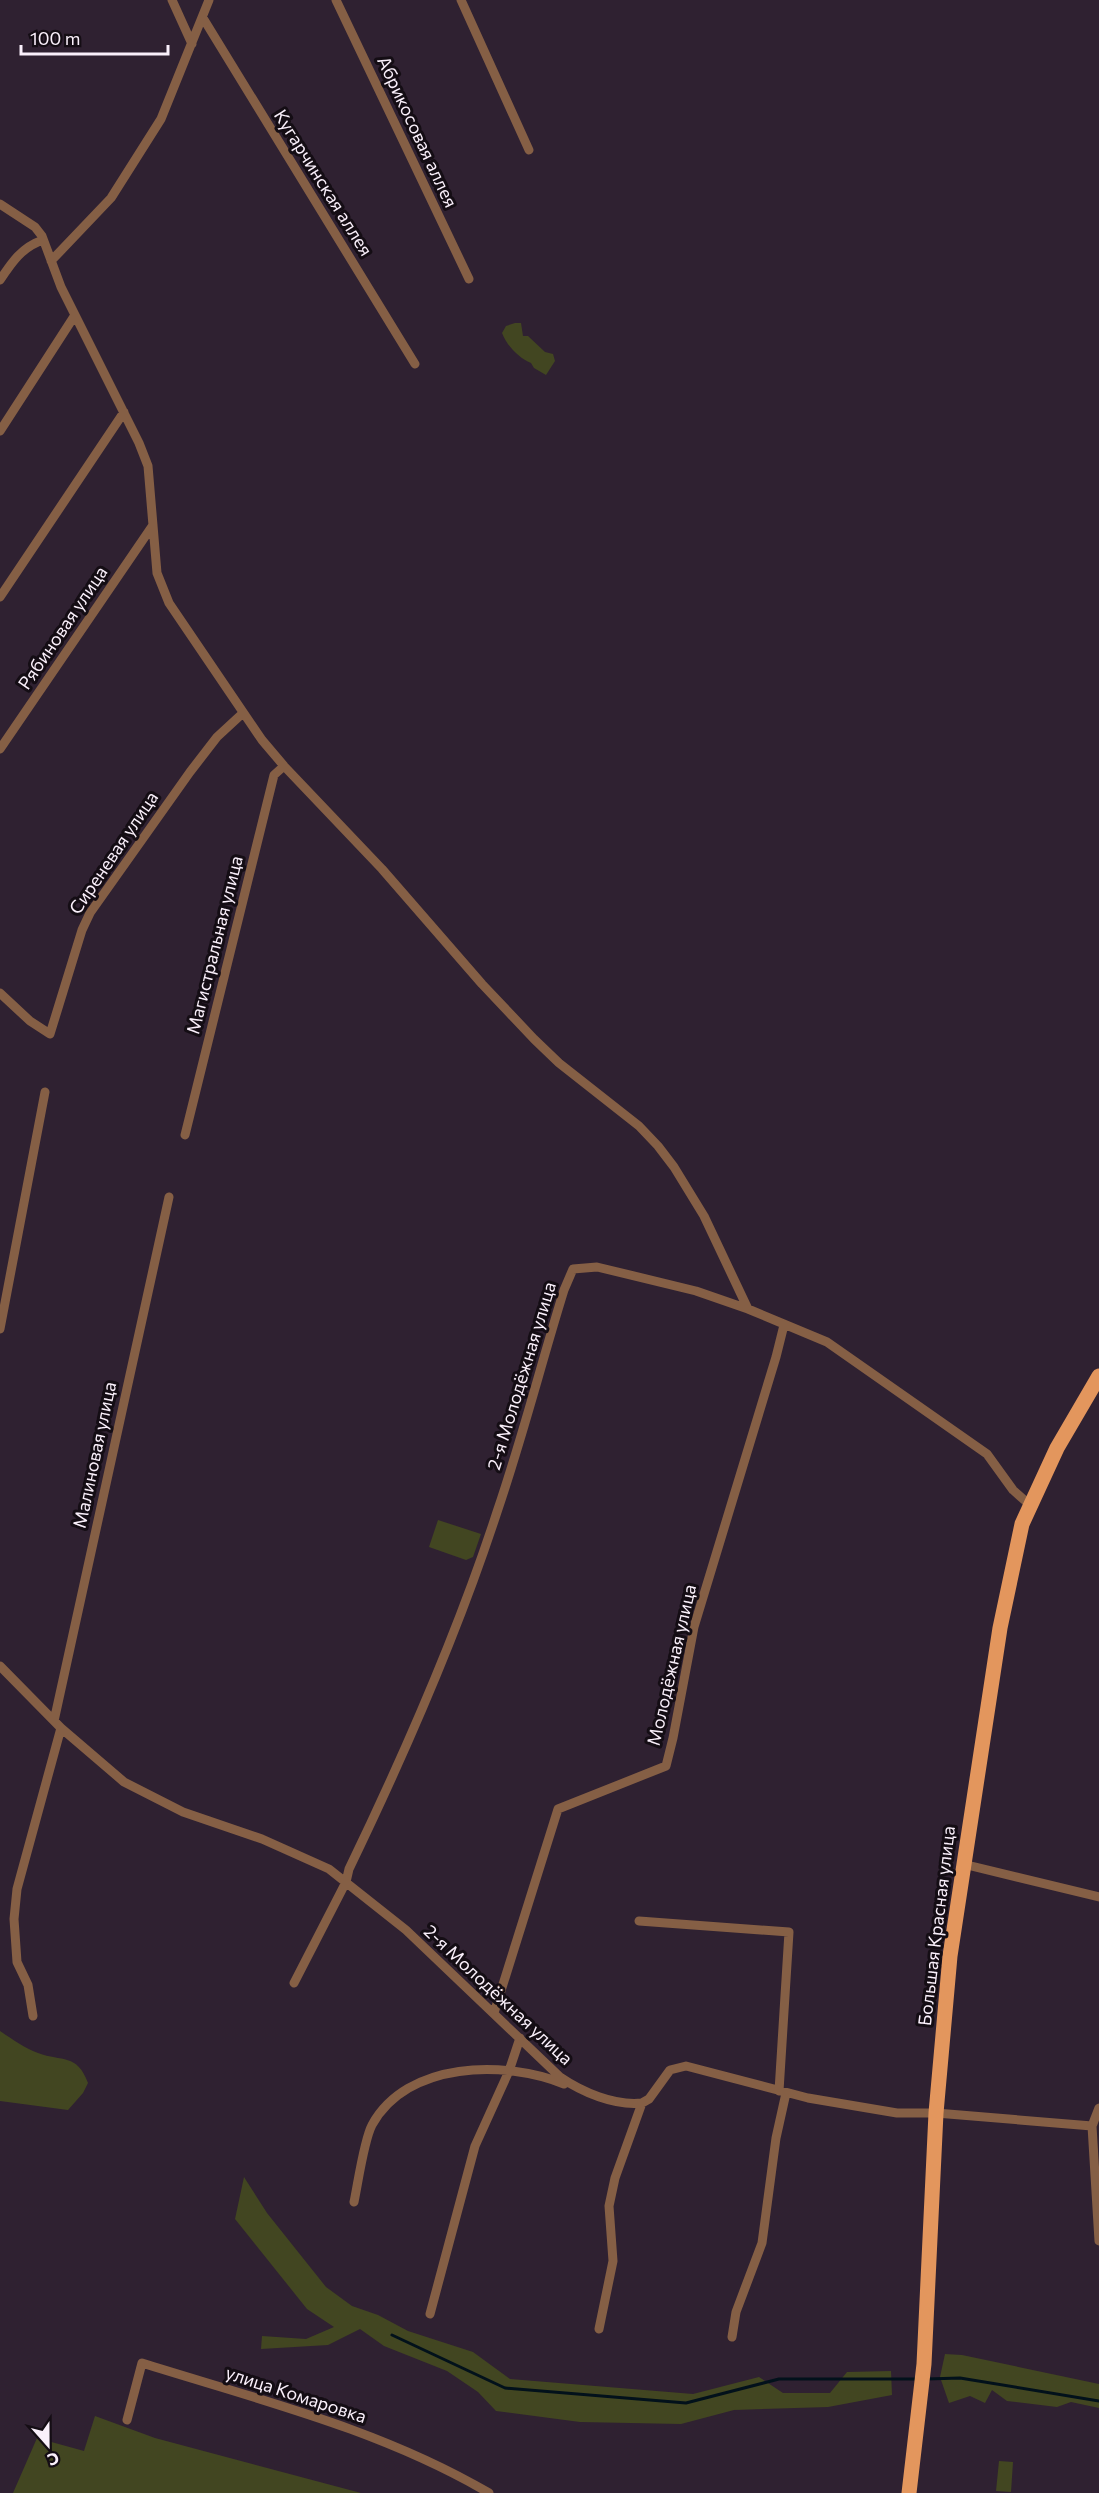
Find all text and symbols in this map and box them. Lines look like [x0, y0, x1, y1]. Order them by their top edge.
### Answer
scale bar [21, 18, 168, 56]
text: 100 m [30, 27, 80, 49]
street label: Абрикосовая аллея [373, 52, 463, 211]
street label: Кугарчинская аллея [270, 105, 378, 260]
street label: Рябиновая улица [13, 562, 112, 693]
street label: Сиреневая улица [64, 787, 162, 918]
street label: Магистральная улица [181, 853, 247, 1036]
street label: 2-я Молодёжная улица [482, 1279, 560, 1472]
street label: Малиновая улица [68, 1380, 120, 1530]
street label: Молодёжная улица [642, 1582, 700, 1748]
street label: Большая Красная улица [913, 1825, 959, 2027]
street label: 2-я Молодёжная улица [420, 1920, 578, 2069]
street label: улица Комаровка [223, 2361, 369, 2427]
north arrow [18, 2415, 78, 2475]
text: С [45, 2449, 62, 2470]

